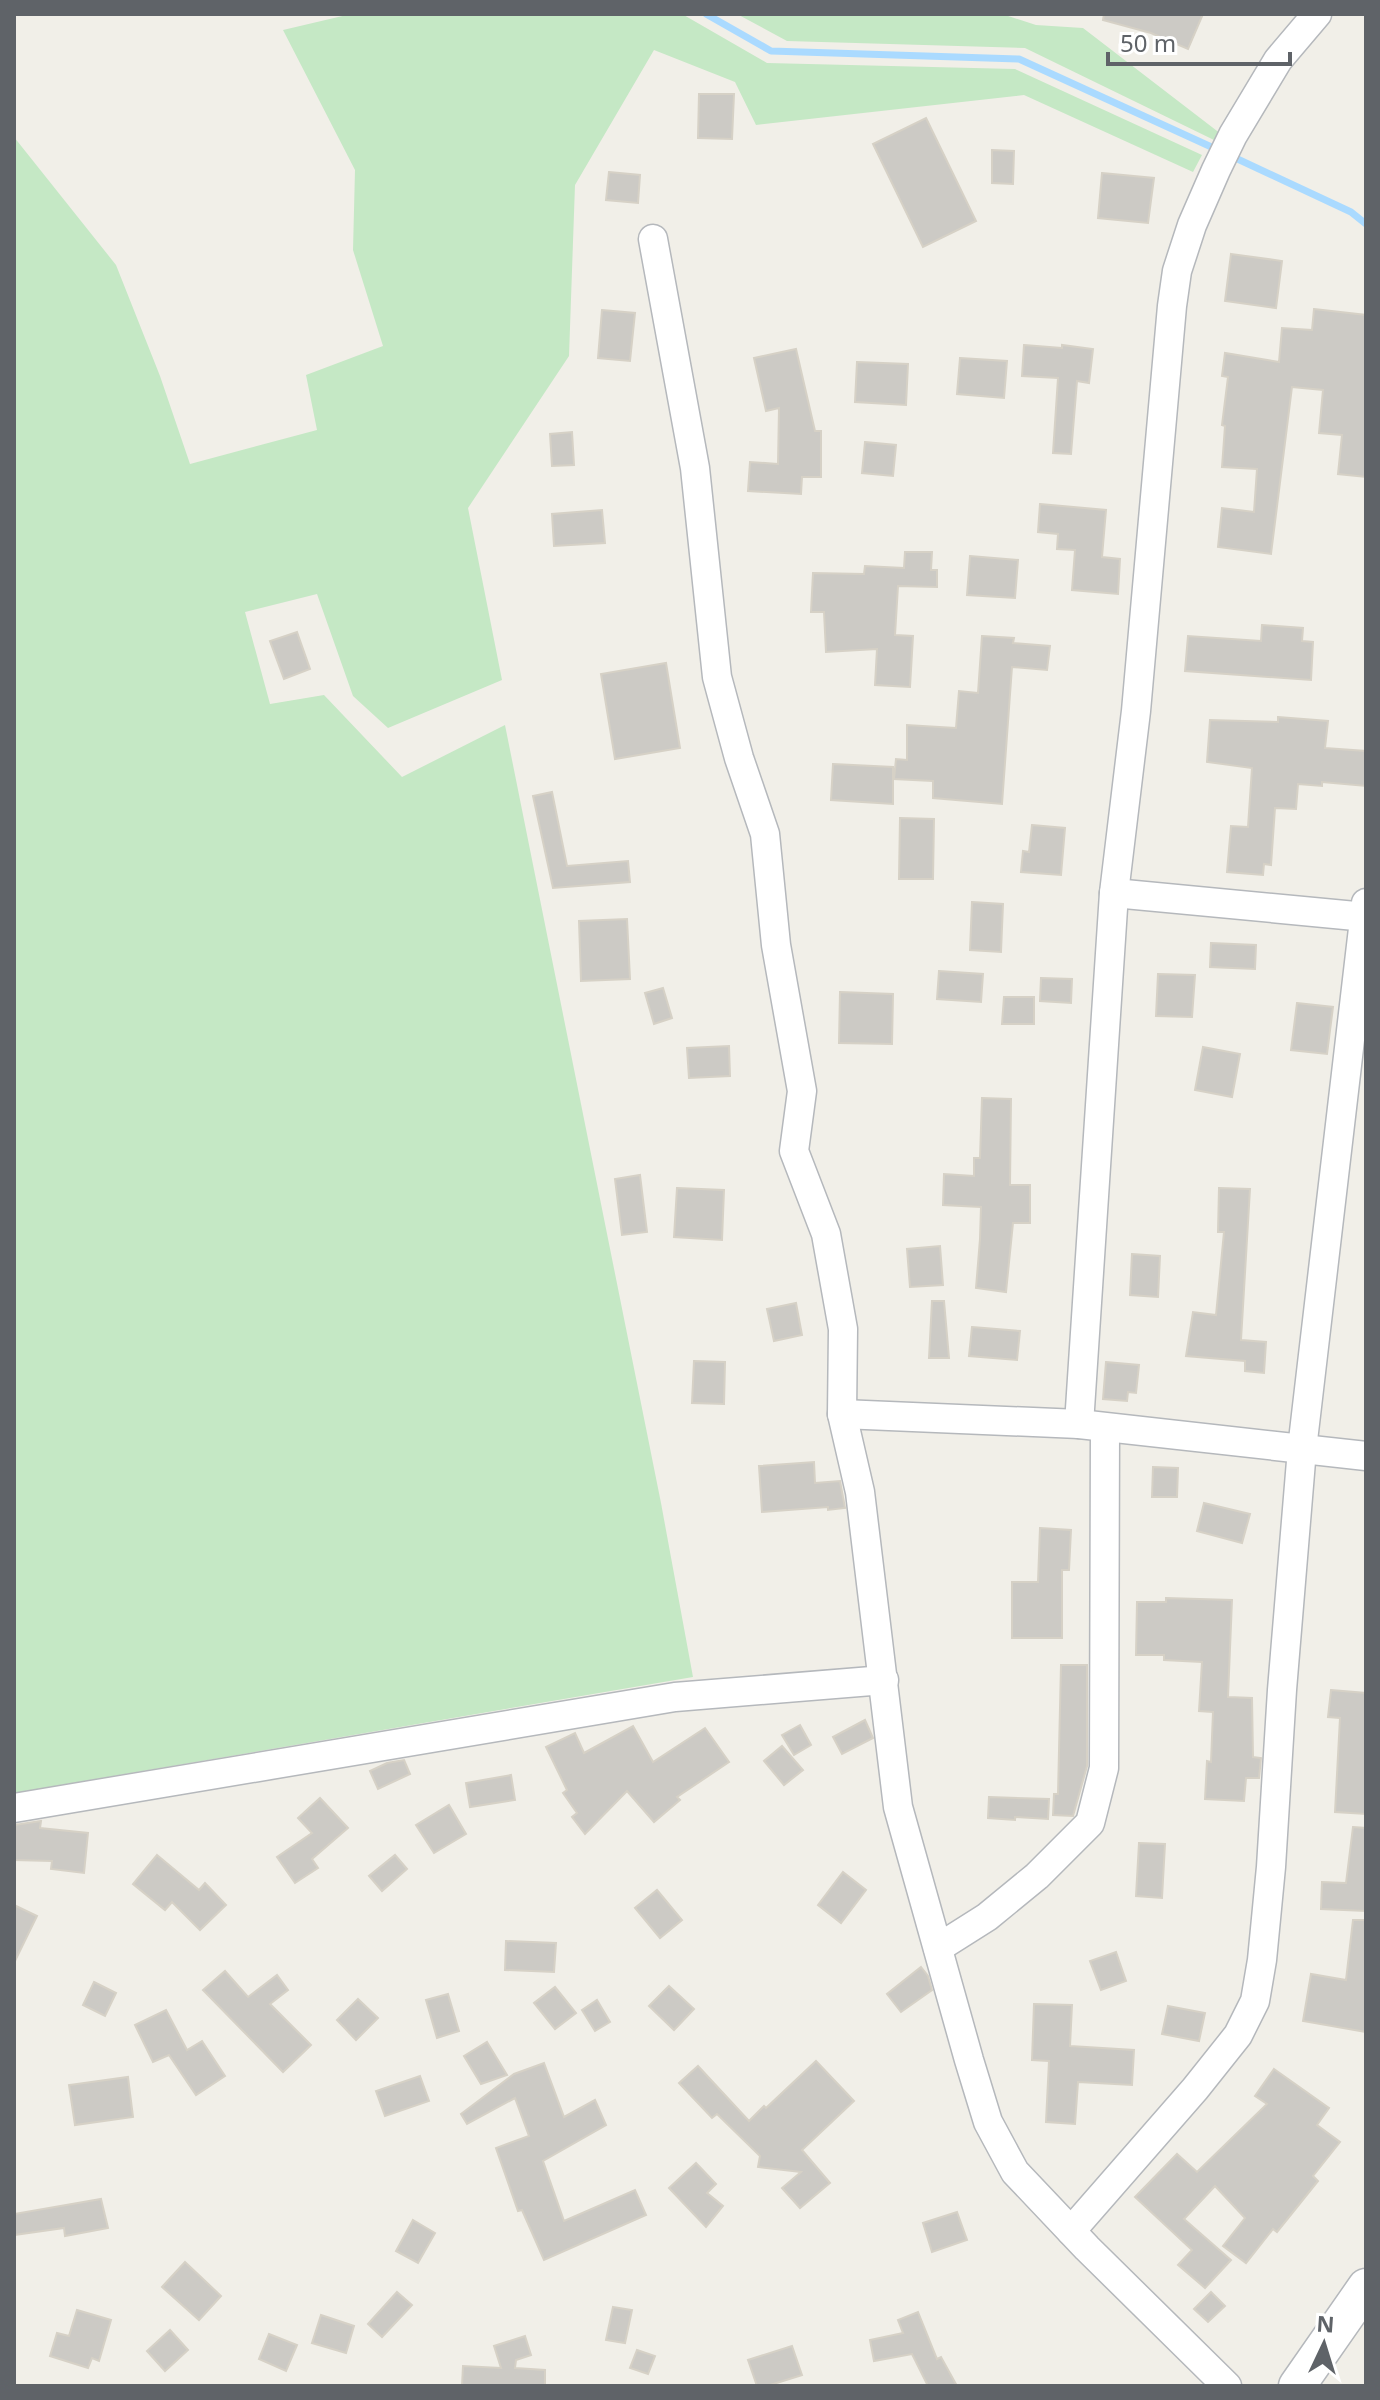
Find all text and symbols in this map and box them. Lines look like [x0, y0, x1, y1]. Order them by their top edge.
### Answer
scale bar [1108, 16, 1290, 66]
text: 50 m [1120, 26, 1176, 59]
north arrow [1284, 2304, 1364, 2384]
text: N [1315, 2307, 1335, 2339]

